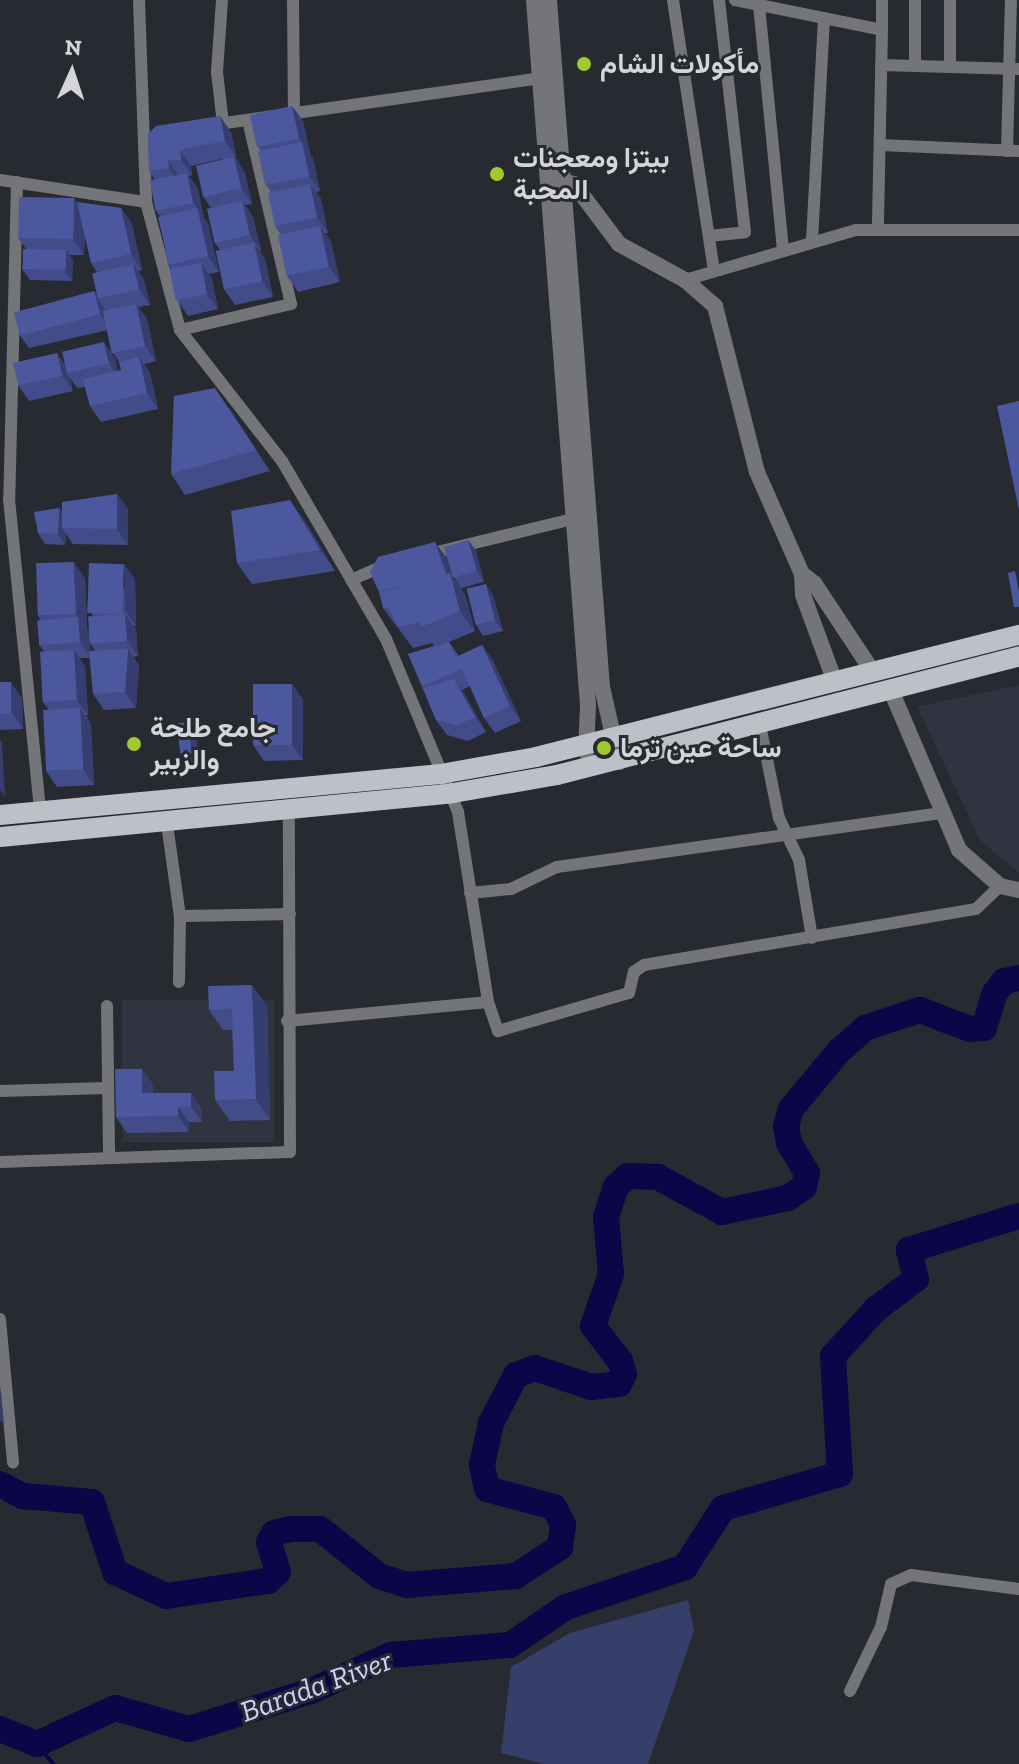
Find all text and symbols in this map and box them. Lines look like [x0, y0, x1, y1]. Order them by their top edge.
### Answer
north arrow [32, 32, 112, 112]
text: N [64, 34, 82, 61]
place label: مأكولات الشام [600, 47, 759, 81]
marker: مأكولات الشام [575, 55, 593, 73]
place label: بيتزا ومعجنات المحبة [513, 141, 670, 207]
marker: بيتزا ومعجنات المحبة [488, 165, 506, 183]
place label: جامع طلحة والزبير [150, 711, 276, 777]
place label: ساحة عين ترما [620, 731, 782, 765]
marker: جامع طلحة والزبير [125, 735, 143, 753]
marker: ساحة عين ترما [595, 739, 613, 757]
water label: Barada River [236, 1642, 396, 1730]

